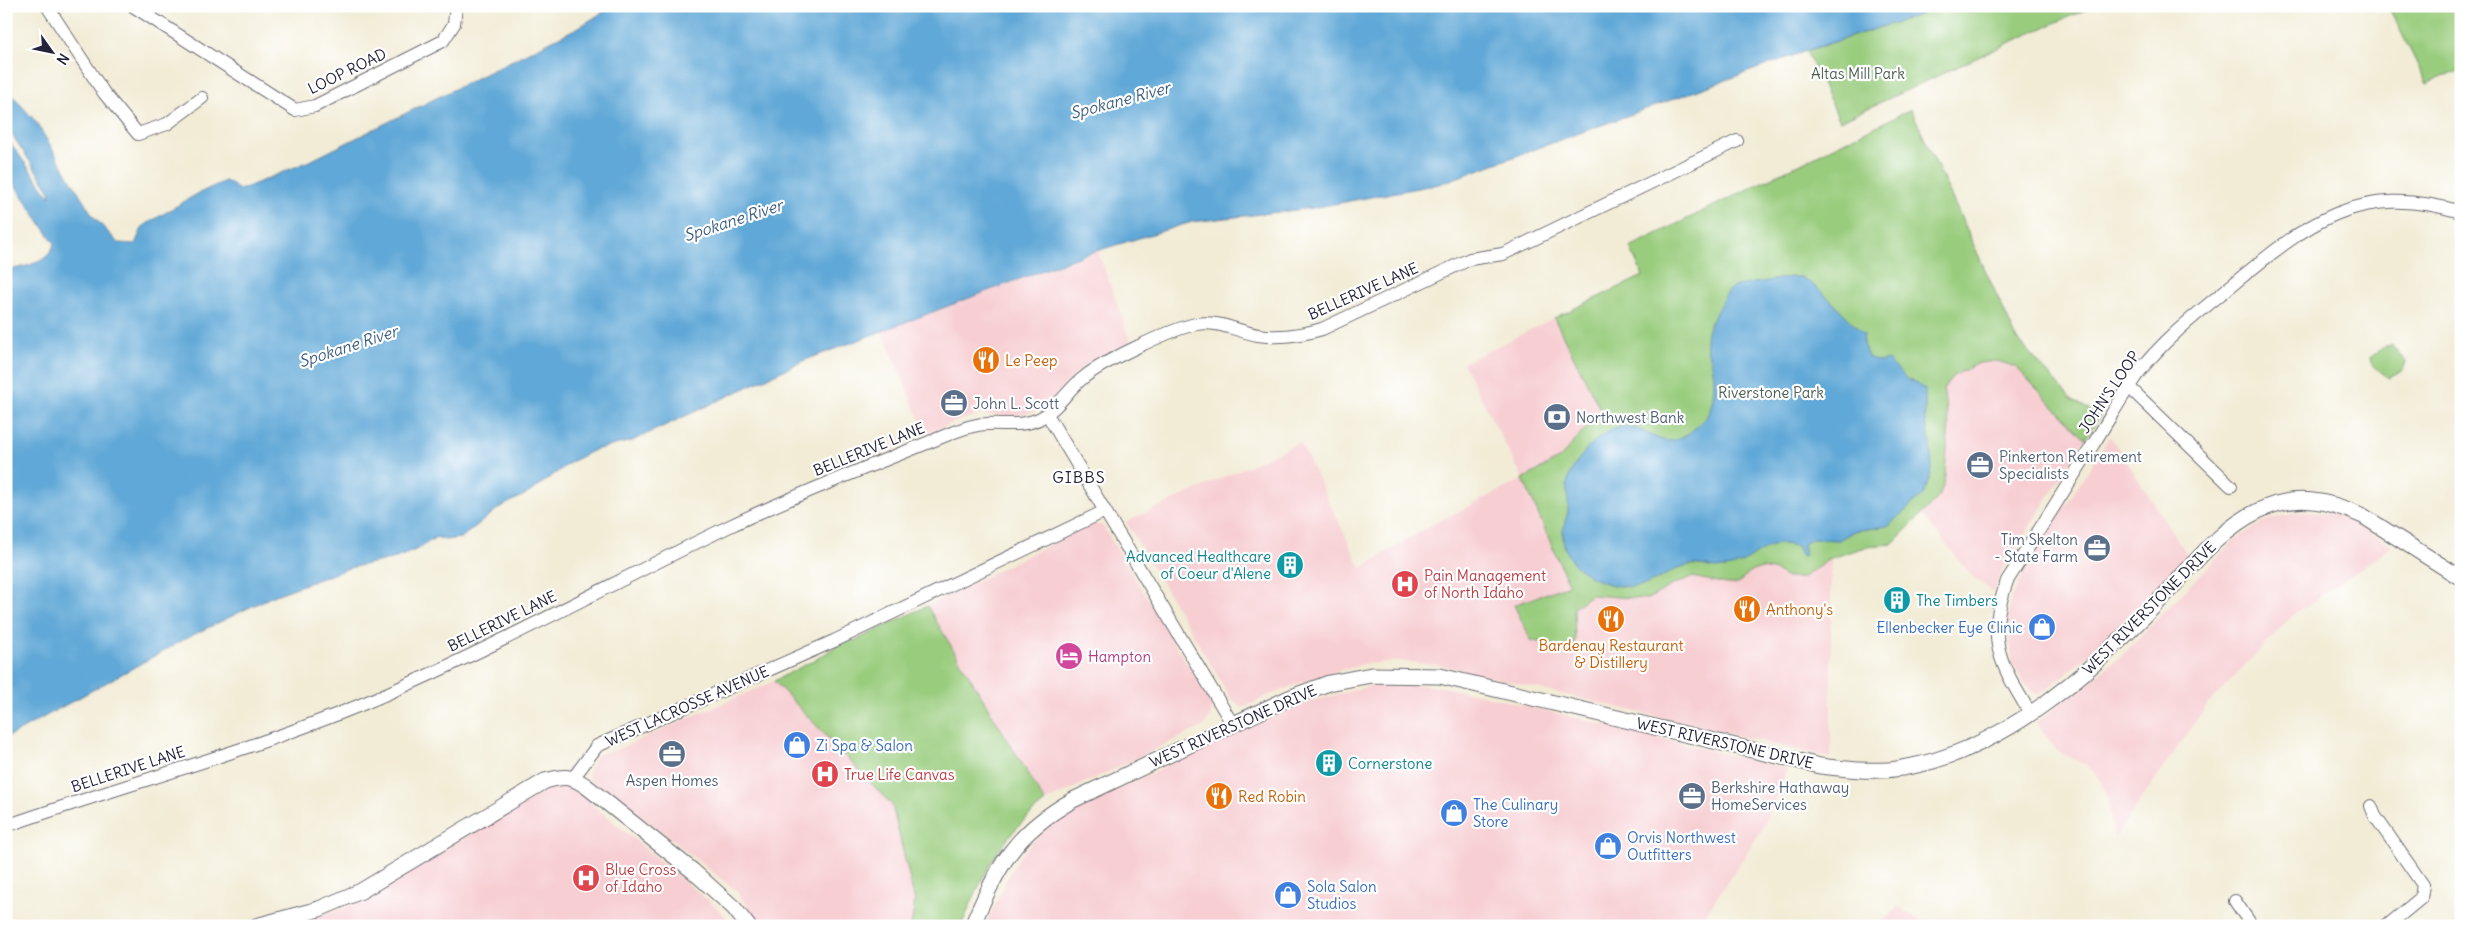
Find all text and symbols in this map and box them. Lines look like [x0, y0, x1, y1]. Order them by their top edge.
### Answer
north arrow [28, 28, 78, 78]
street label: LOOP ROAD [305, 44, 389, 98]
text: N [53, 50, 73, 68]
park label: Altas Mill Park [1811, 64, 1905, 83]
water label: Spokane River [1068, 76, 1175, 123]
water label: Spokane River [681, 194, 787, 245]
street label: BELLERIVE LANE [1305, 258, 1421, 324]
water label: Spokane River [296, 320, 402, 371]
restaurant icon: Le Peep [971, 345, 1001, 375]
street label: JOHN'S LOOP [2075, 347, 2143, 437]
place label: Le Peep [1005, 351, 1058, 370]
park label: Riverstone Park [1718, 383, 1824, 402]
office icon: John L. Scott [939, 388, 969, 418]
place label: John L. Scott [973, 394, 1059, 413]
bank icon: Northwest Bank [1542, 402, 1572, 432]
place label: Northwest Bank [1576, 408, 1685, 427]
street label: BELLERIVE LANE [810, 418, 928, 480]
place label: Pinkerton Retirement Specialists [1999, 447, 2142, 483]
office icon: Pinkerton Retirement Specialists [1965, 450, 1995, 480]
district label: GIBBS [1052, 467, 1106, 487]
place label: Tim Skelton - State Farm [1994, 530, 2078, 566]
office icon: Tim Skelton - State Farm [2082, 533, 2112, 563]
street label: WEST RIVERSTONE DRIVE [2078, 537, 2220, 679]
place label: Advanced Healthcare of Coeur d'Alene [1126, 547, 1271, 583]
building icon: Advanced Healthcare of Coeur d'Alene [1275, 550, 1305, 580]
place label: Pain Management of North Idaho [1424, 566, 1546, 602]
hospital icon: Pain Management of North Idaho [1390, 569, 1420, 599]
building icon: The Timbers [1882, 585, 1912, 615]
street label: BELLERIVE LANE [445, 586, 560, 656]
place label: The Timbers [1916, 591, 1998, 610]
restaurant icon: Anthony's [1732, 594, 1762, 624]
place label: Anthony's [1766, 600, 1833, 619]
restaurant icon: Bardenay Restaurant & Distillery [1596, 604, 1626, 634]
shop icon: Ellenbecker Eye Clinic [2027, 612, 2057, 642]
place label: Ellenbecker Eye Clinic [1876, 618, 2023, 637]
place label: Bardenay Restaurant & Distillery [1538, 636, 1684, 672]
hotel icon: Hampton [1054, 641, 1084, 671]
place label: Hampton [1088, 647, 1151, 666]
street label: WEST LACROSSE AVENUE [602, 661, 772, 751]
street label: WEST RIVERSTONE DRIVE [1146, 680, 1320, 771]
street label: WEST RIVERSTONE DRIVE [1635, 713, 1815, 773]
shop icon: Zi Spa & Salon [782, 730, 812, 760]
place label: Zi Spa & Salon [816, 736, 913, 755]
office icon: Aspen Homes [657, 739, 687, 769]
street label: BELLERIVE LANE [69, 742, 188, 796]
building icon: Cornerstone [1314, 748, 1344, 778]
place label: Cornerstone [1348, 754, 1432, 773]
hospital icon: True Life Canvas [810, 759, 840, 789]
place label: True Life Canvas [844, 765, 955, 784]
place label: Aspen Homes [626, 771, 718, 790]
place label: Berkshire Hathaway HomeServices [1711, 778, 1849, 814]
restaurant icon: Red Robin [1204, 781, 1234, 811]
office icon: Berkshire Hathaway HomeServices [1677, 781, 1707, 811]
place label: Red Robin [1238, 787, 1306, 806]
place label: The Culinary Store [1473, 795, 1558, 831]
shop icon: The Culinary Store [1439, 798, 1469, 828]
place label: Orvis Northwest Outfitters [1627, 828, 1736, 864]
shop icon: Orvis Northwest Outfitters [1593, 831, 1623, 861]
place label: Blue Cross of Idaho [605, 860, 677, 896]
hospital icon: Blue Cross of Idaho [571, 863, 601, 893]
place label: Sola Salon Studios [1307, 877, 1377, 913]
shop icon: Sola Salon Studios [1273, 880, 1303, 910]

